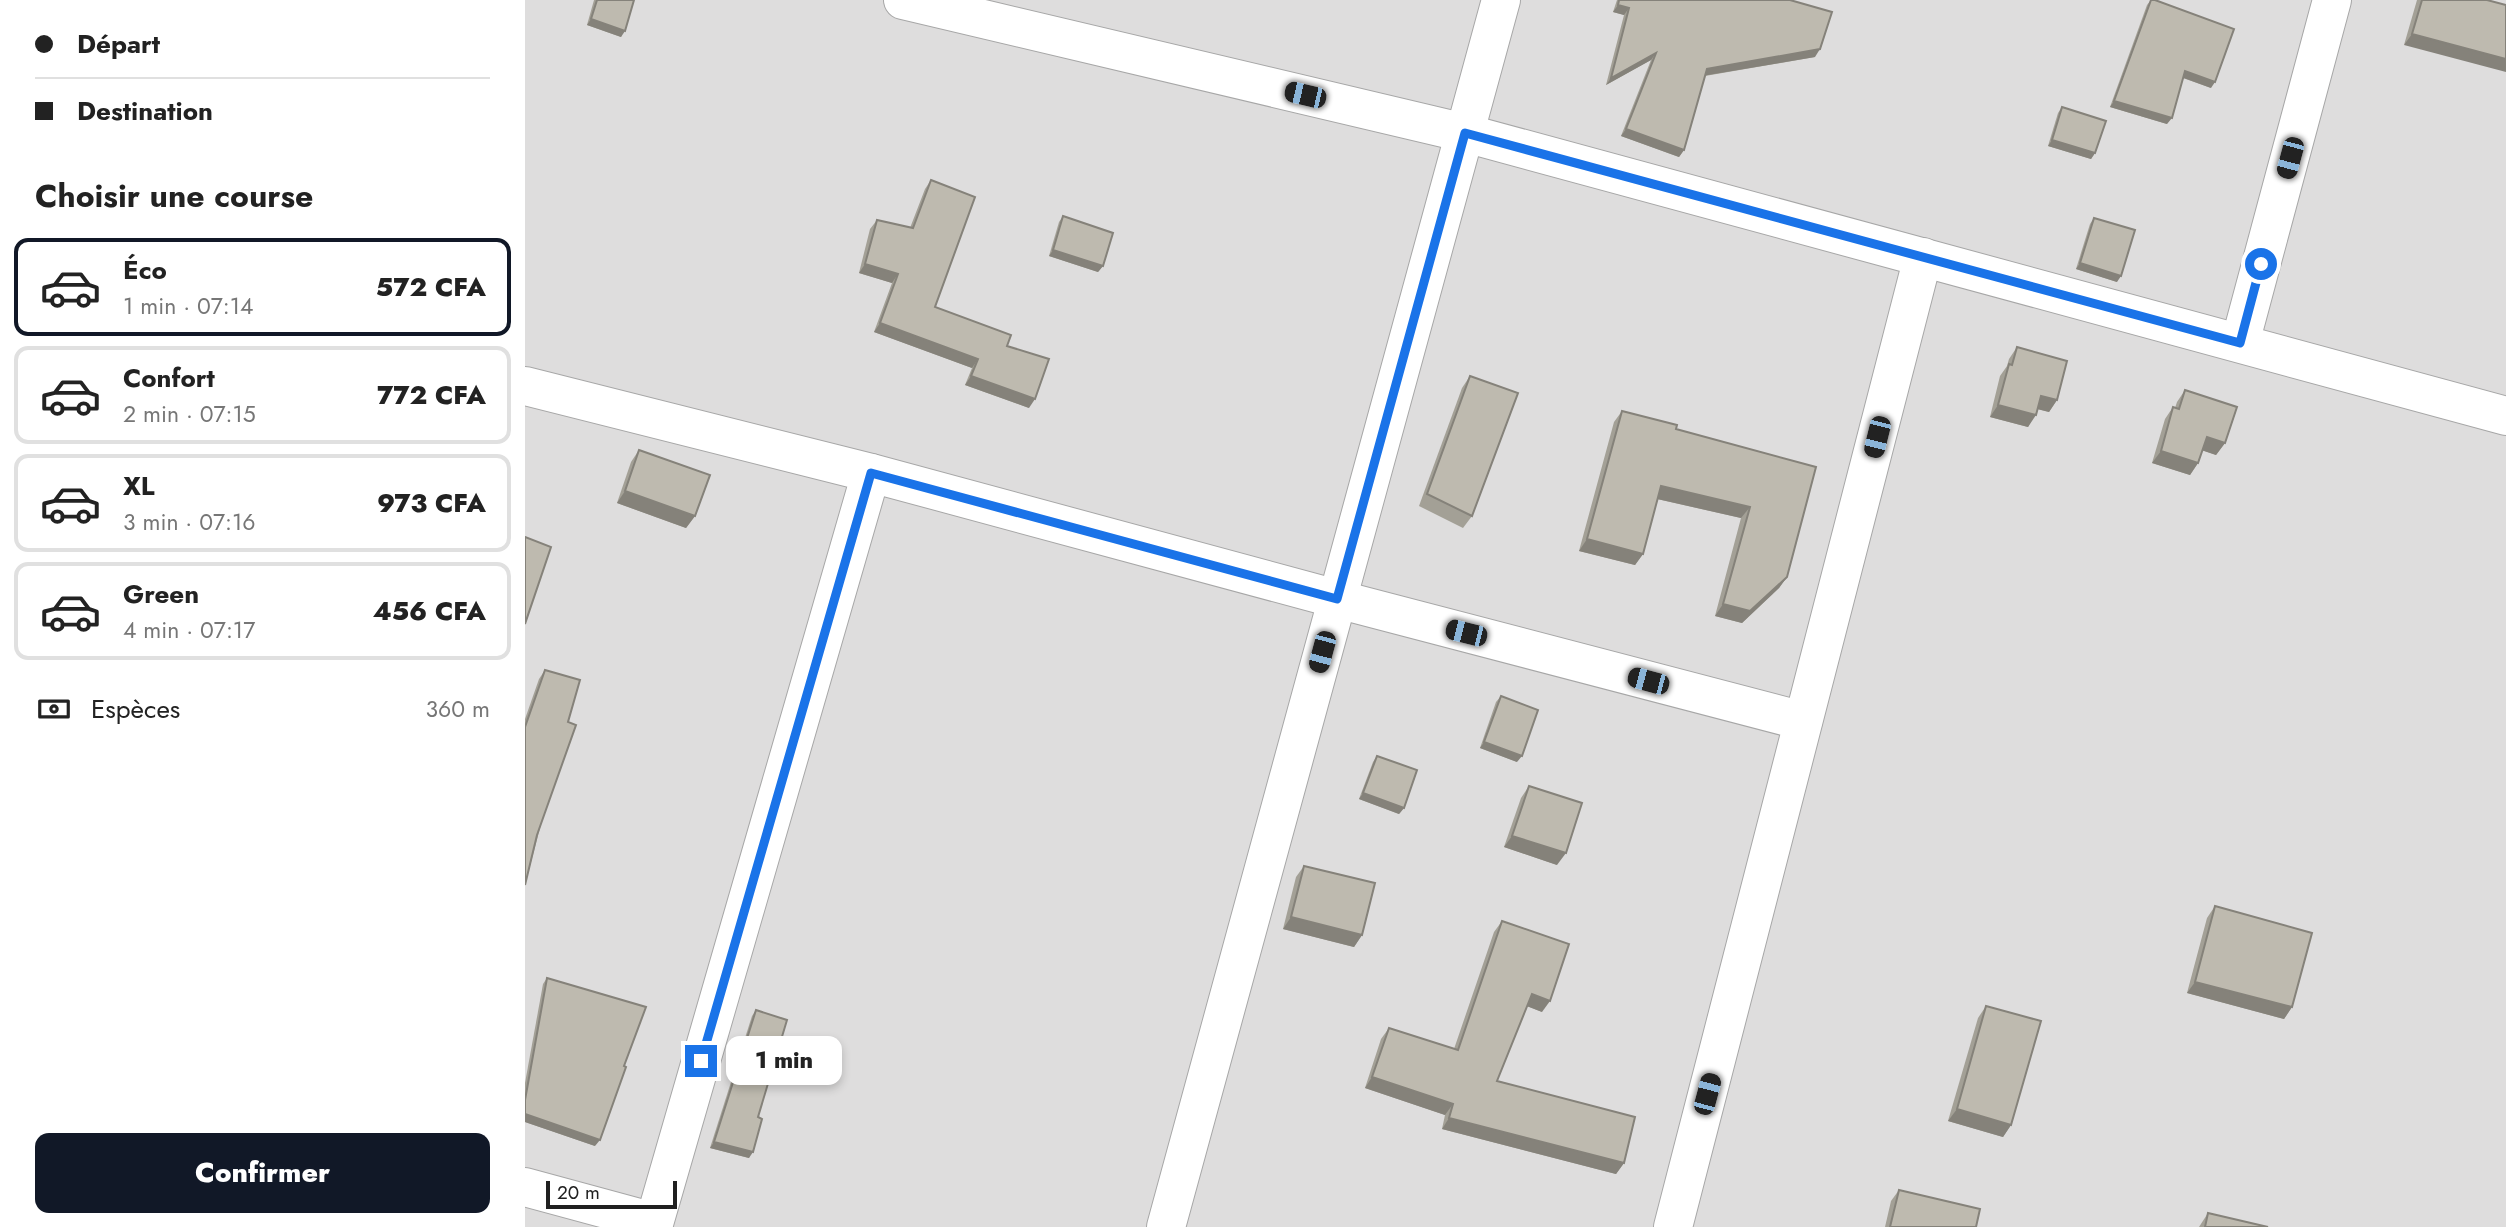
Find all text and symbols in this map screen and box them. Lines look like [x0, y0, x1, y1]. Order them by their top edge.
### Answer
text: Départ [77, 25, 160, 63]
car [1283, 80, 1328, 110]
text: Destination [77, 92, 213, 130]
car [2275, 135, 2306, 181]
text: Choisir une course [35, 173, 313, 219]
route start [2245, 248, 2277, 280]
text: Éco [123, 251, 167, 289]
icon: car [39, 256, 102, 319]
text: 572 CFA [376, 268, 486, 306]
text: 1 min · 07:14 [123, 289, 253, 323]
text: Confort [123, 359, 215, 397]
icon: car [39, 364, 102, 427]
text: 772 CFA [377, 376, 486, 414]
text: 2 min · 07:15 [123, 397, 256, 431]
car [1862, 414, 1893, 460]
text: XL [123, 467, 155, 505]
icon: car [39, 472, 102, 535]
text: 973 CFA [377, 484, 486, 522]
text: 3 min · 07:16 [123, 505, 256, 539]
text: Green [123, 575, 199, 613]
icon: car [39, 580, 102, 643]
text: 456 CFA [373, 592, 486, 630]
text: 4 min · 07:17 [123, 613, 255, 647]
car [1444, 618, 1489, 648]
car [1307, 629, 1338, 675]
car [1625, 665, 1672, 697]
icon: cash [35, 690, 73, 728]
text: Espèces [91, 690, 180, 728]
text: 360 m [426, 692, 490, 726]
callout: 1 min [725, 1036, 841, 1086]
text: 1 min [755, 1043, 813, 1077]
route end [685, 1045, 717, 1077]
car [1692, 1071, 1723, 1117]
button: Confirmer [35, 1133, 490, 1213]
scale bar [546, 1178, 677, 1210]
text: 20 m [557, 1179, 600, 1206]

